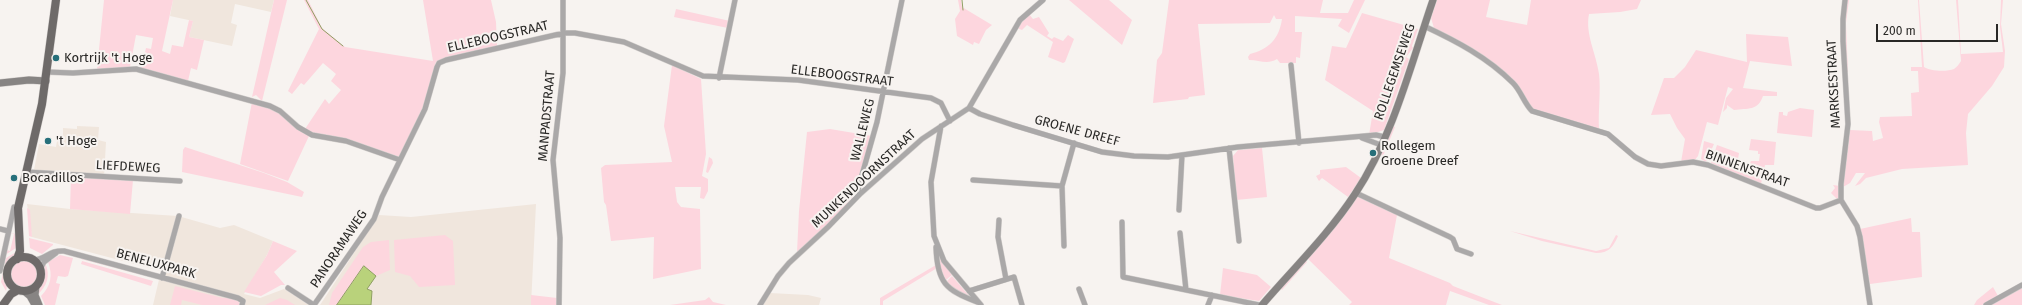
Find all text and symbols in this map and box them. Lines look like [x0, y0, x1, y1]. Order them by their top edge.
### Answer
scale bar [1878, 16, 2000, 42]
street label: ELLEBOOGSTRAAT [446, 18, 550, 56]
street label: ROLLEGEMSEWEG [1371, 22, 1419, 122]
text: 200 m [1883, 24, 1916, 38]
street label: MARKSESTRAAT [1824, 39, 1844, 129]
place label: Kortrijk 't Hoge [64, 50, 152, 66]
marker: Kortrijk 't Hoge [51, 53, 61, 63]
street label: ELLEBOOGSTRAAT [790, 62, 894, 90]
street label: MANPADSTRAAT [535, 70, 559, 162]
street label: WALLEWEG [848, 97, 878, 163]
street label: GROENE DREEF [1033, 112, 1121, 150]
street label: MUNKENDOORNSTRAAT [809, 127, 919, 231]
place label: 't Hoge [56, 133, 97, 149]
marker: 't Hoge [43, 136, 53, 146]
place label: Rollegem Groene Dreef [1381, 138, 1458, 169]
street label: BINNENSTRAAT [1703, 147, 1791, 191]
marker: Rollegem Groene Dreef [1368, 148, 1378, 158]
street label: LIEFDEWEG [95, 158, 161, 176]
place label: Bocadillos [22, 170, 83, 186]
marker: Bocadillos [9, 173, 19, 183]
street label: PANORAMAWEG [307, 207, 371, 291]
street label: BENELUXPARK [114, 246, 198, 282]

